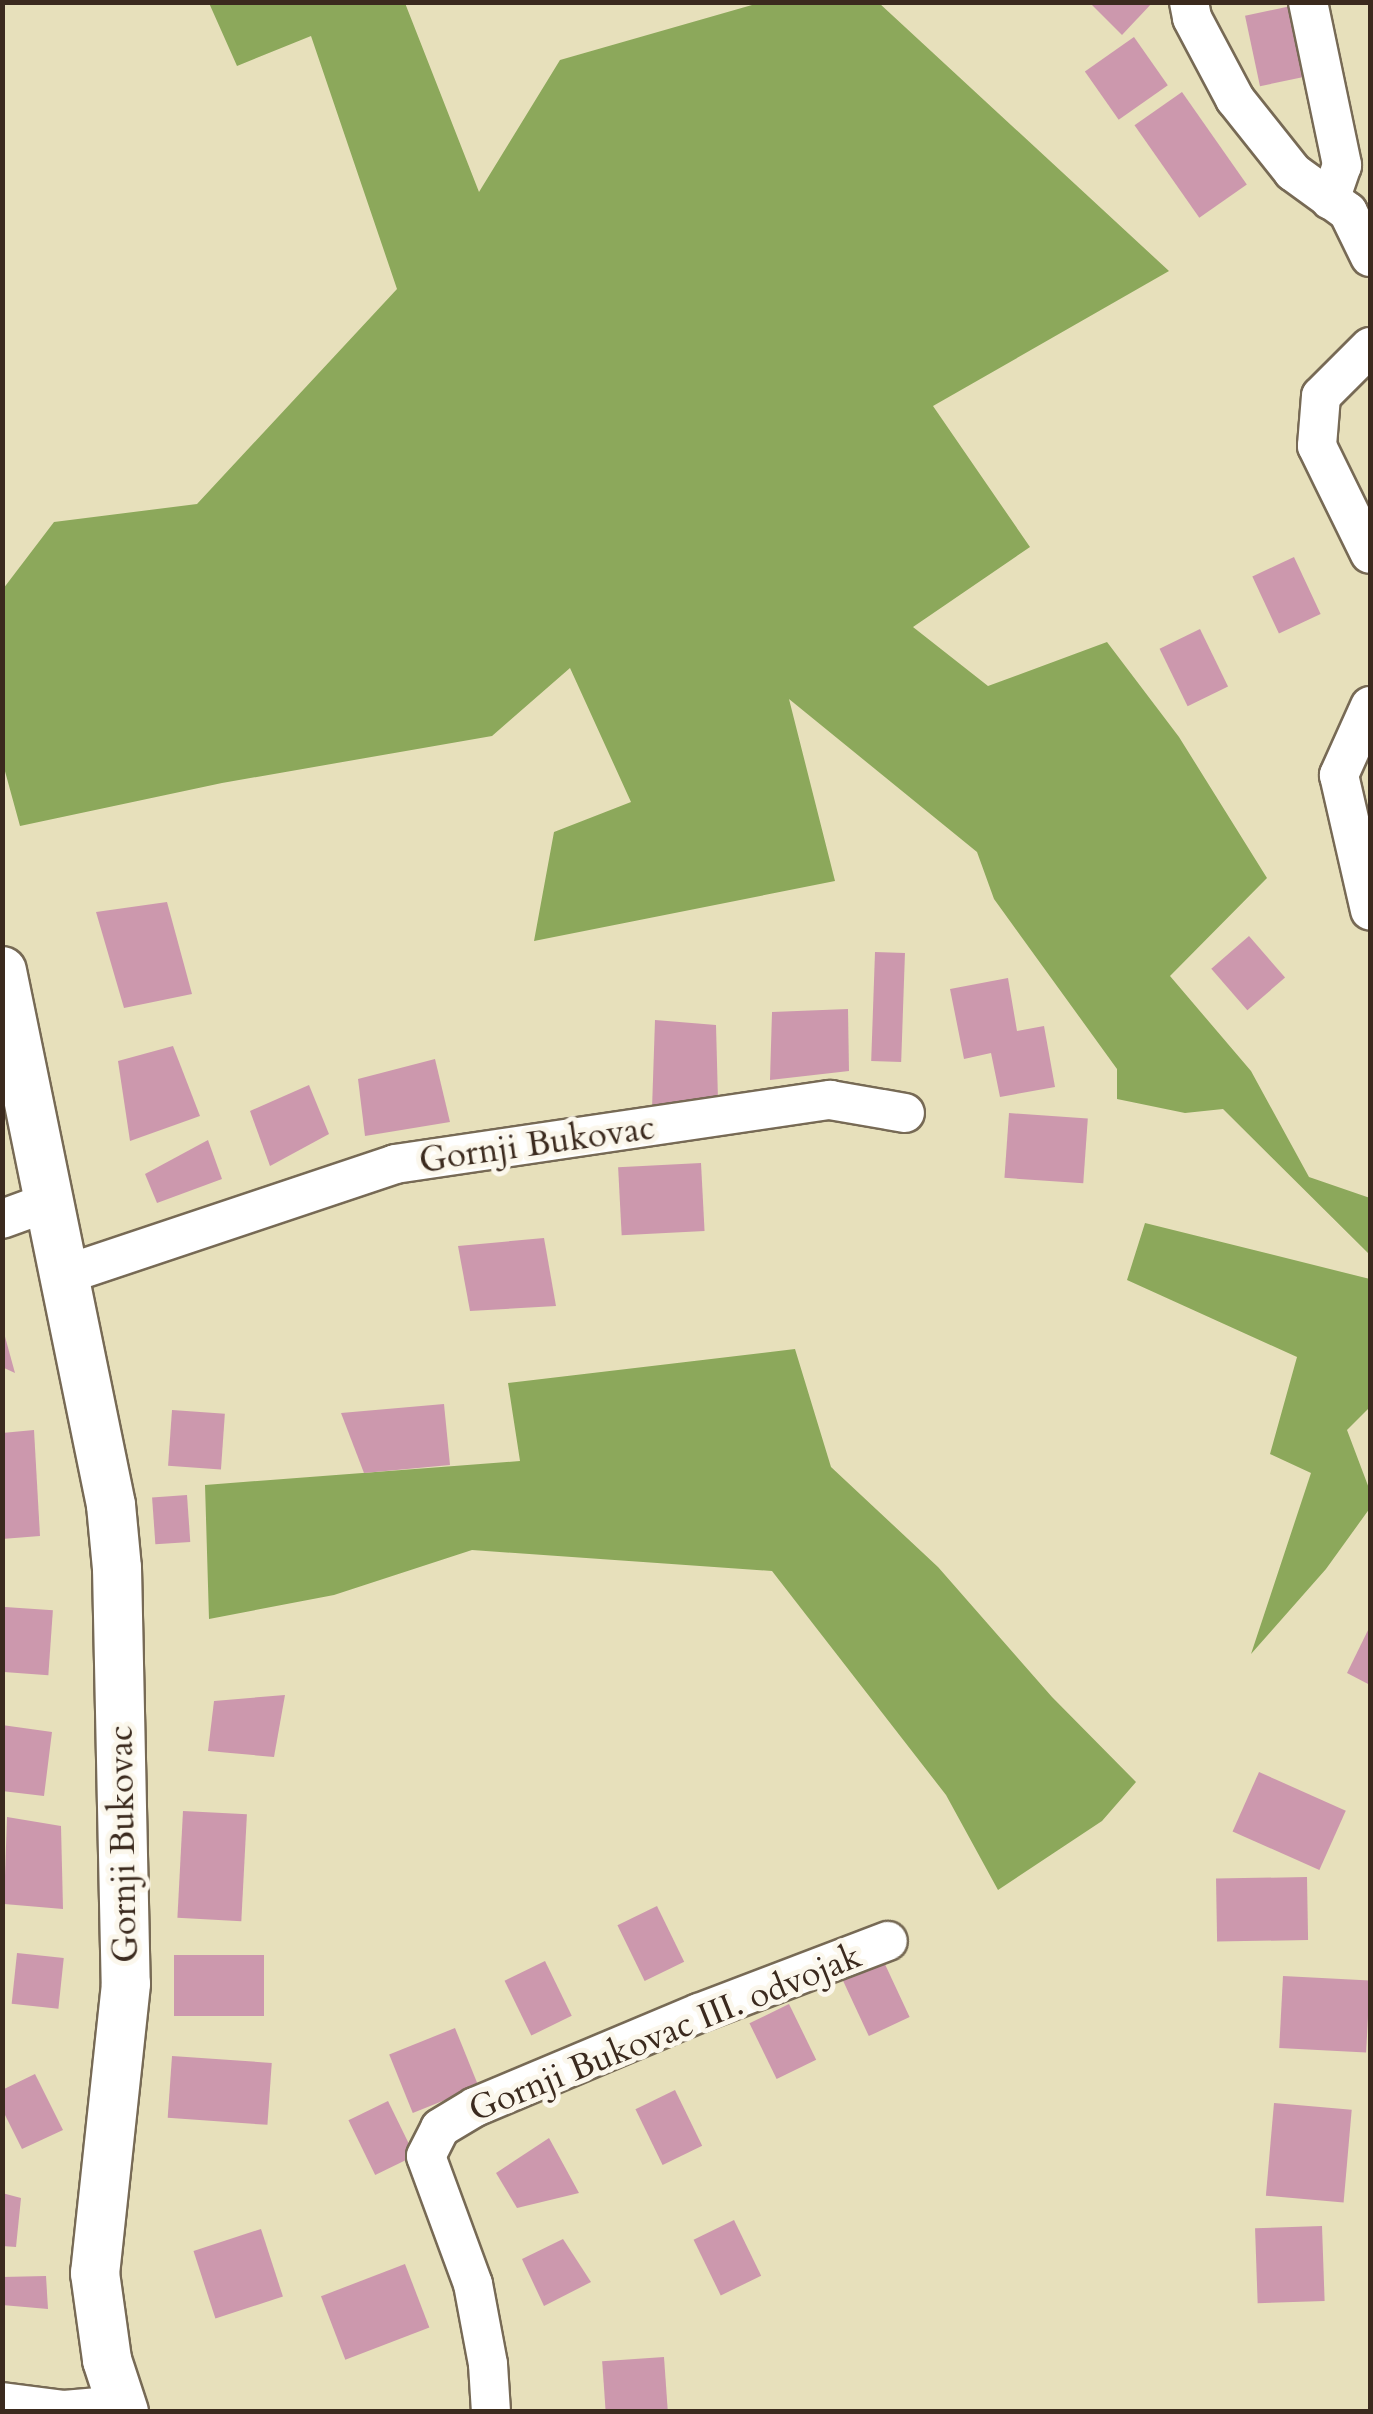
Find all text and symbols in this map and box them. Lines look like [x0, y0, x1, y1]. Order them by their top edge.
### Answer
street label: Gornji Bukovac [416, 1107, 658, 1181]
street label: Gornji Bukovac [100, 1725, 146, 1963]
street label: Gornji Bukovac III. odvojak [463, 1935, 867, 2131]

